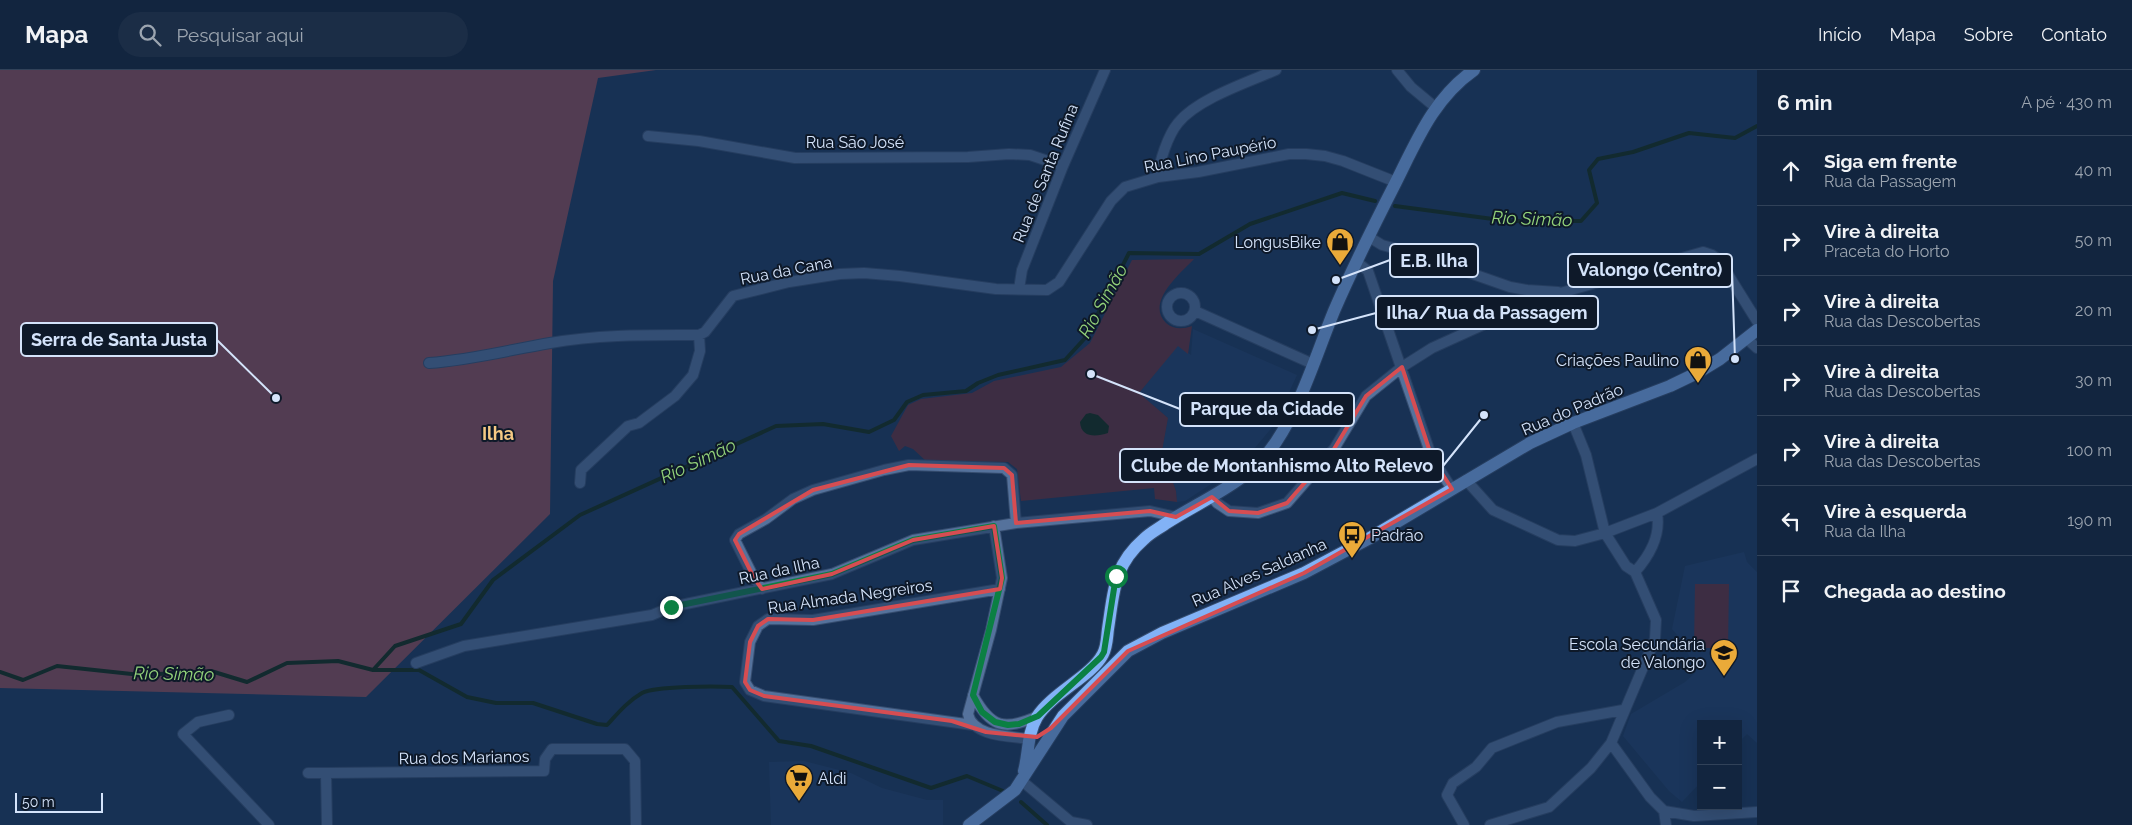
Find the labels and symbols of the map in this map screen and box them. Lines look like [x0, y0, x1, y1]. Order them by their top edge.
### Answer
street label: Rua de Santa Rufina [1009, 101, 1082, 245]
street label: Rua Lino Paupério [1142, 132, 1278, 177]
street label: Rua São José [806, 133, 904, 152]
water label: Rio Simão [1491, 207, 1573, 230]
shop icon: LongusBike [1325, 227, 1355, 266]
place label: LongusBike [1234, 233, 1321, 252]
callout: E.B. Ilha [1390, 244, 1478, 277]
text: E.B. Ilha [1400, 250, 1468, 271]
street label: Rua da Cana [739, 252, 834, 289]
callout: Valongo (Centro) [1568, 254, 1732, 287]
text: Valongo (Centro) [1578, 259, 1722, 280]
water label: Rio Simão [1074, 260, 1131, 341]
callout: Ilha/ Rua da Passagem [1376, 296, 1598, 329]
text: Ilha/ Rua da Passagem [1386, 302, 1588, 323]
callout: Serra de Santa Justa [21, 323, 217, 356]
text: Serra de Santa Justa [31, 329, 207, 350]
shop icon: Criações Paulino [1683, 345, 1713, 384]
place label: Criações Paulino [1556, 351, 1679, 370]
street label: Rua do Padrão [1519, 380, 1626, 439]
callout: Parque da Cidade [1180, 393, 1354, 426]
text: Parque da Cidade [1190, 398, 1344, 419]
district label: Ilha [482, 423, 514, 444]
water label: Rio Simão [657, 434, 739, 487]
callout: Clube de Montanhismo Alto Relevo [1120, 449, 1443, 482]
text: Clube de Montanhismo Alto Relevo [1131, 455, 1433, 476]
bus stop icon: Padrão [1337, 520, 1367, 559]
place label: Padrão [1371, 526, 1423, 545]
street label: Rua Alves Saldanha [1189, 534, 1329, 611]
street label: Rua da Ilha [737, 553, 821, 588]
route start [1105, 565, 1128, 588]
street label: Rua Almada Negreiros [767, 576, 934, 617]
route end [660, 596, 683, 619]
place label: Escola Secundária de Valongo [1569, 635, 1705, 672]
school or university icon: Escola Secundária de Valongo [1709, 638, 1739, 677]
water label: Rio Simão [133, 662, 215, 685]
street label: Rua dos Marianos [398, 747, 530, 768]
supermarket icon: Aldi [784, 763, 814, 802]
place label: Aldi [818, 769, 847, 788]
scale bar [15, 790, 102, 813]

